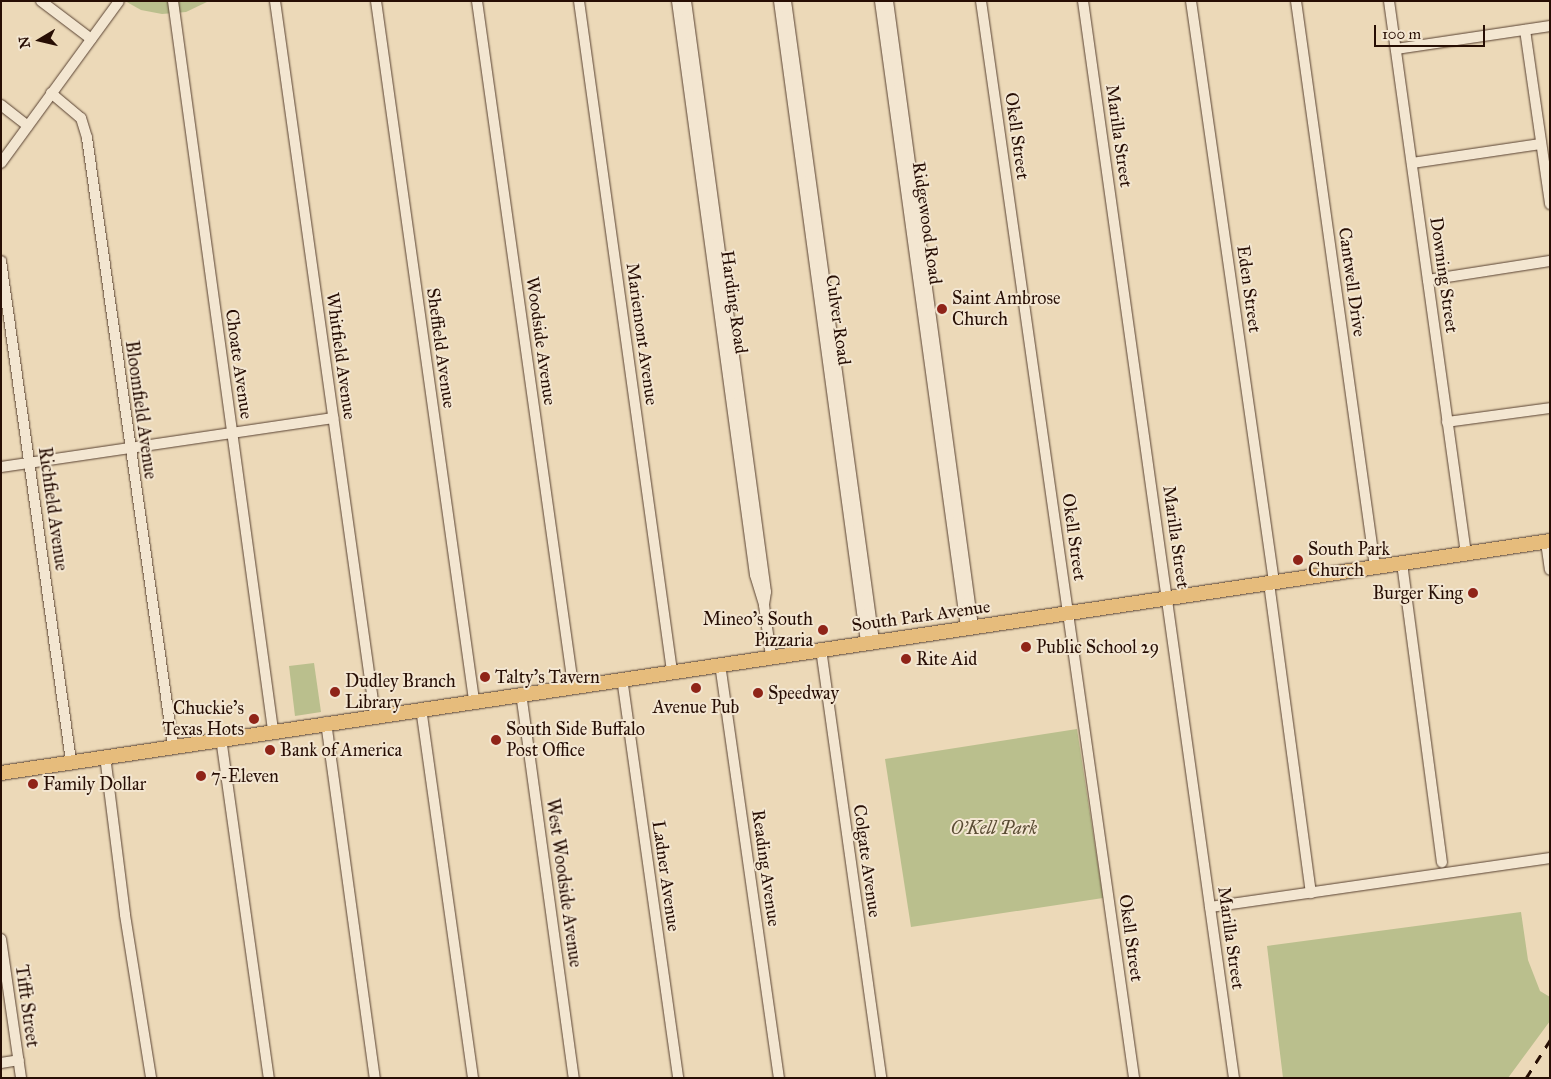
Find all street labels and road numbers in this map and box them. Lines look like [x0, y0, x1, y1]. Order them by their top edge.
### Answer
street label: Marilla Street [1101, 83, 1137, 189]
street label: Okell Street [1000, 91, 1034, 181]
street label: Ridgewood Road [908, 160, 946, 286]
street label: Downing Street [1425, 216, 1463, 334]
street label: Cantwell Drive [1334, 226, 1370, 338]
street label: Eden Street [1232, 244, 1266, 334]
street label: Harding Road [716, 249, 752, 355]
street label: Mariemont Avenue [621, 261, 663, 407]
street label: Culver Road [821, 273, 855, 367]
street label: Woodside Avenue [521, 275, 561, 407]
street label: Sheffield Avenue [422, 286, 460, 410]
street label: Whitfield Avenue [321, 291, 361, 421]
street label: Choate Avenue [221, 308, 257, 420]
street label: Bloomfield Avenue [121, 339, 161, 481]
street label: Richfield Avenue [34, 446, 72, 572]
street label: Marilla Street [1158, 484, 1194, 590]
street label: Okell Street [1057, 492, 1091, 582]
street label: South Park Avenue [850, 596, 992, 636]
street label: West Woodside Avenue [541, 797, 587, 969]
street label: Colgate Avenue [848, 803, 886, 919]
street label: Reading Avenue [747, 808, 785, 928]
street label: Ladner Avenue [648, 819, 684, 933]
street label: Marilla Street [1213, 885, 1249, 991]
street label: Okell Street [1114, 893, 1148, 983]
street label: Tifft Street [11, 963, 43, 1049]

